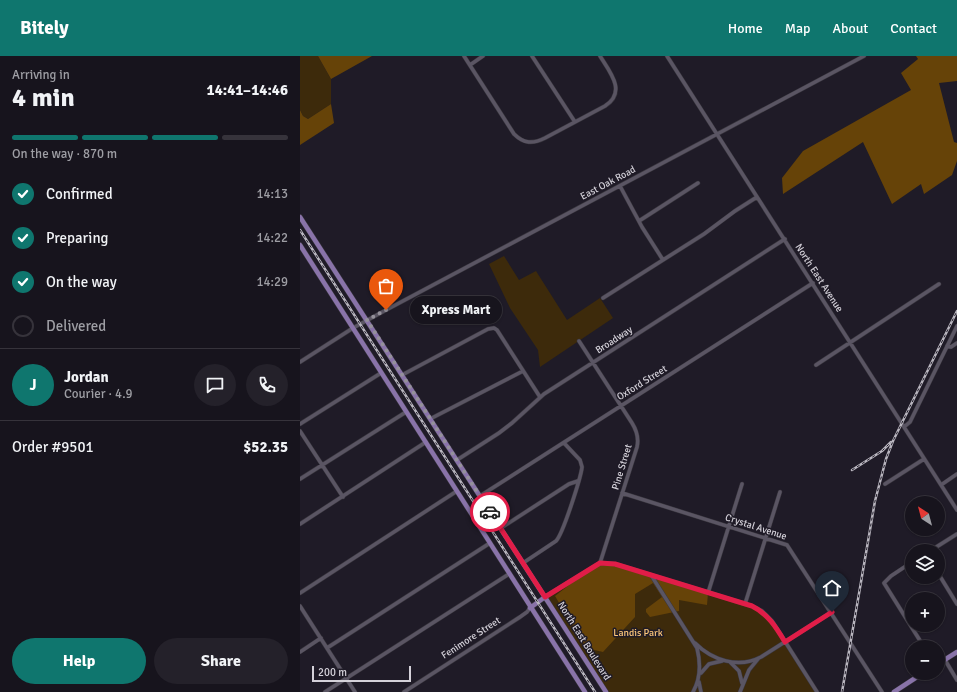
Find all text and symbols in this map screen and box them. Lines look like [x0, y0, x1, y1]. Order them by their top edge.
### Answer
text: Bitely [20, 16, 69, 40]
text: Home [728, 20, 763, 37]
text: Map [785, 20, 810, 37]
text: About [832, 20, 868, 37]
text: Contact [890, 20, 937, 37]
text: Arriving in [12, 67, 70, 83]
text: 14:41–14:46 [207, 81, 288, 99]
text: 4 min [12, 82, 75, 114]
text: On the way · 870 m [12, 146, 117, 162]
street label: East Oak Road [578, 163, 638, 203]
icon: check [12, 183, 34, 205]
text: Confirmed [46, 185, 113, 203]
text: 14:13 [256, 186, 288, 202]
icon: check [12, 227, 34, 249]
text: Preparing [46, 229, 109, 247]
text: 14:22 [256, 230, 288, 246]
street label: North East Avenue [792, 242, 846, 314]
pin [369, 269, 403, 310]
icon: check [12, 271, 34, 293]
text: On the way [46, 273, 117, 291]
text: 14:29 [256, 274, 288, 290]
icon: bag [375, 275, 397, 297]
callout: Xpress Mart [410, 296, 502, 324]
text: Xpress Mart [422, 302, 490, 318]
text: Delivered [46, 317, 106, 335]
street label: Broadway [593, 323, 635, 356]
street label: Oxford Street [615, 363, 670, 403]
button: chat [194, 364, 236, 406]
button: phone [246, 364, 288, 406]
text: Jordan [64, 368, 109, 386]
text: J [29, 376, 37, 394]
text: Courier · 4.9 [64, 386, 133, 402]
text: Order #9501 [12, 438, 94, 456]
text: $52.35 [243, 438, 288, 456]
street label: Pine Street [609, 442, 635, 491]
courier [470, 492, 510, 532]
north arrow [905, 496, 945, 536]
map controls [905, 496, 945, 680]
icon: car [479, 501, 501, 523]
street label: Crystal Avenue [724, 511, 788, 543]
button: layers [905, 544, 945, 584]
pin [815, 571, 849, 612]
icon: home [821, 577, 843, 599]
button: + [905, 592, 945, 632]
street label: North East Boulevard [555, 599, 613, 683]
street label: Fenimore Street [439, 614, 503, 662]
park label: Landis Park [613, 627, 663, 639]
button: Help [12, 638, 146, 684]
button: Share [154, 638, 288, 684]
button: − [905, 640, 945, 680]
scale bar [312, 664, 411, 683]
text: 200 m [318, 666, 347, 679]

